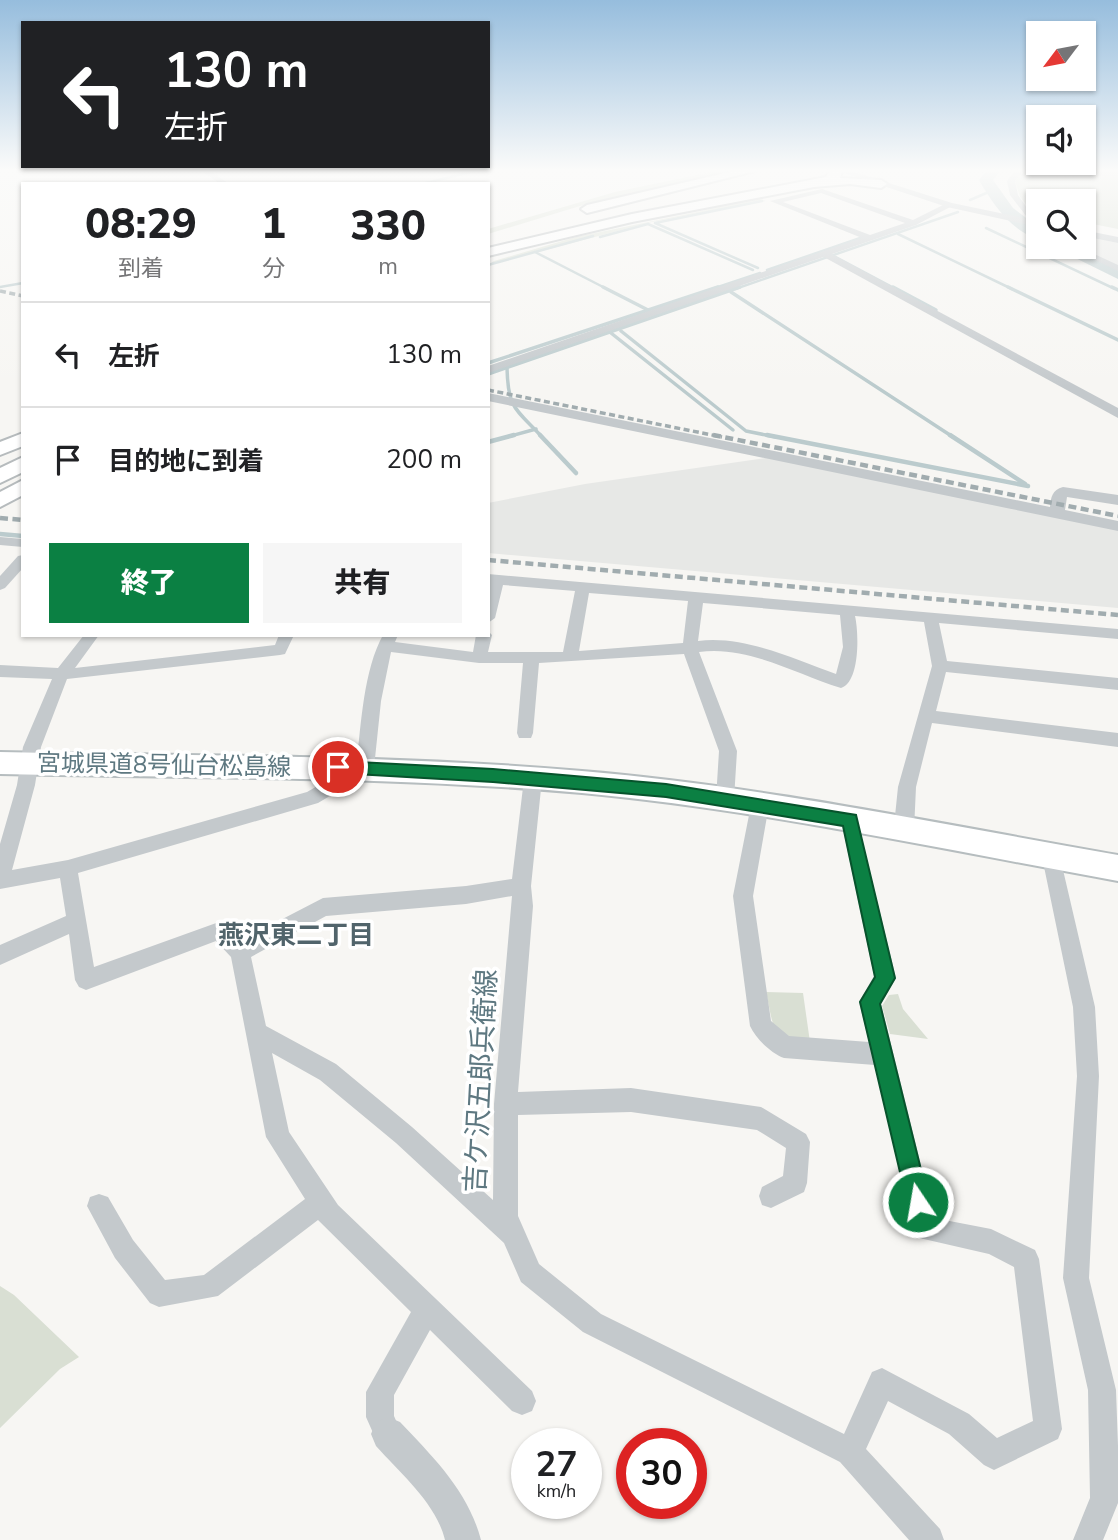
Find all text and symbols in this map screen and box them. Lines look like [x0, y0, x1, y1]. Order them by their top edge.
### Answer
north arrow [1026, 21, 1096, 91]
map controls [1026, 21, 1096, 259]
text: 130 m [164, 37, 308, 104]
icon: left [49, 49, 140, 140]
button: sound [1026, 105, 1096, 175]
text: 左折 [164, 106, 228, 149]
button: search [1026, 189, 1096, 259]
text: 08:29 [85, 196, 197, 253]
text: 1 [261, 196, 286, 253]
text: 330 [350, 198, 426, 255]
text: m [378, 251, 398, 282]
text: 到着 [118, 253, 164, 284]
text: 分 [262, 253, 285, 284]
icon: left [49, 336, 87, 374]
text: 130 m [386, 337, 462, 372]
text: 左折 [108, 339, 160, 374]
icon: arrive [49, 441, 87, 479]
text: 200 m [386, 442, 462, 477]
text: 目的地に到着 [108, 444, 264, 479]
button: 終了 [49, 543, 249, 623]
button: 共有 [263, 543, 462, 623]
pin [308, 737, 368, 797]
street label: 宮城県道8号仙台松島線 [37, 747, 291, 783]
icon: arrive [319, 748, 357, 786]
district label: 燕沢東二丁目 [218, 918, 374, 953]
street label: 吉ケ沢五郎兵衛線 [456, 968, 506, 1194]
position arrow [881, 1165, 955, 1239]
speed limit sign: 30 [616, 1428, 707, 1519]
text: 27 [535, 1441, 578, 1488]
text: km/h [537, 1479, 576, 1503]

